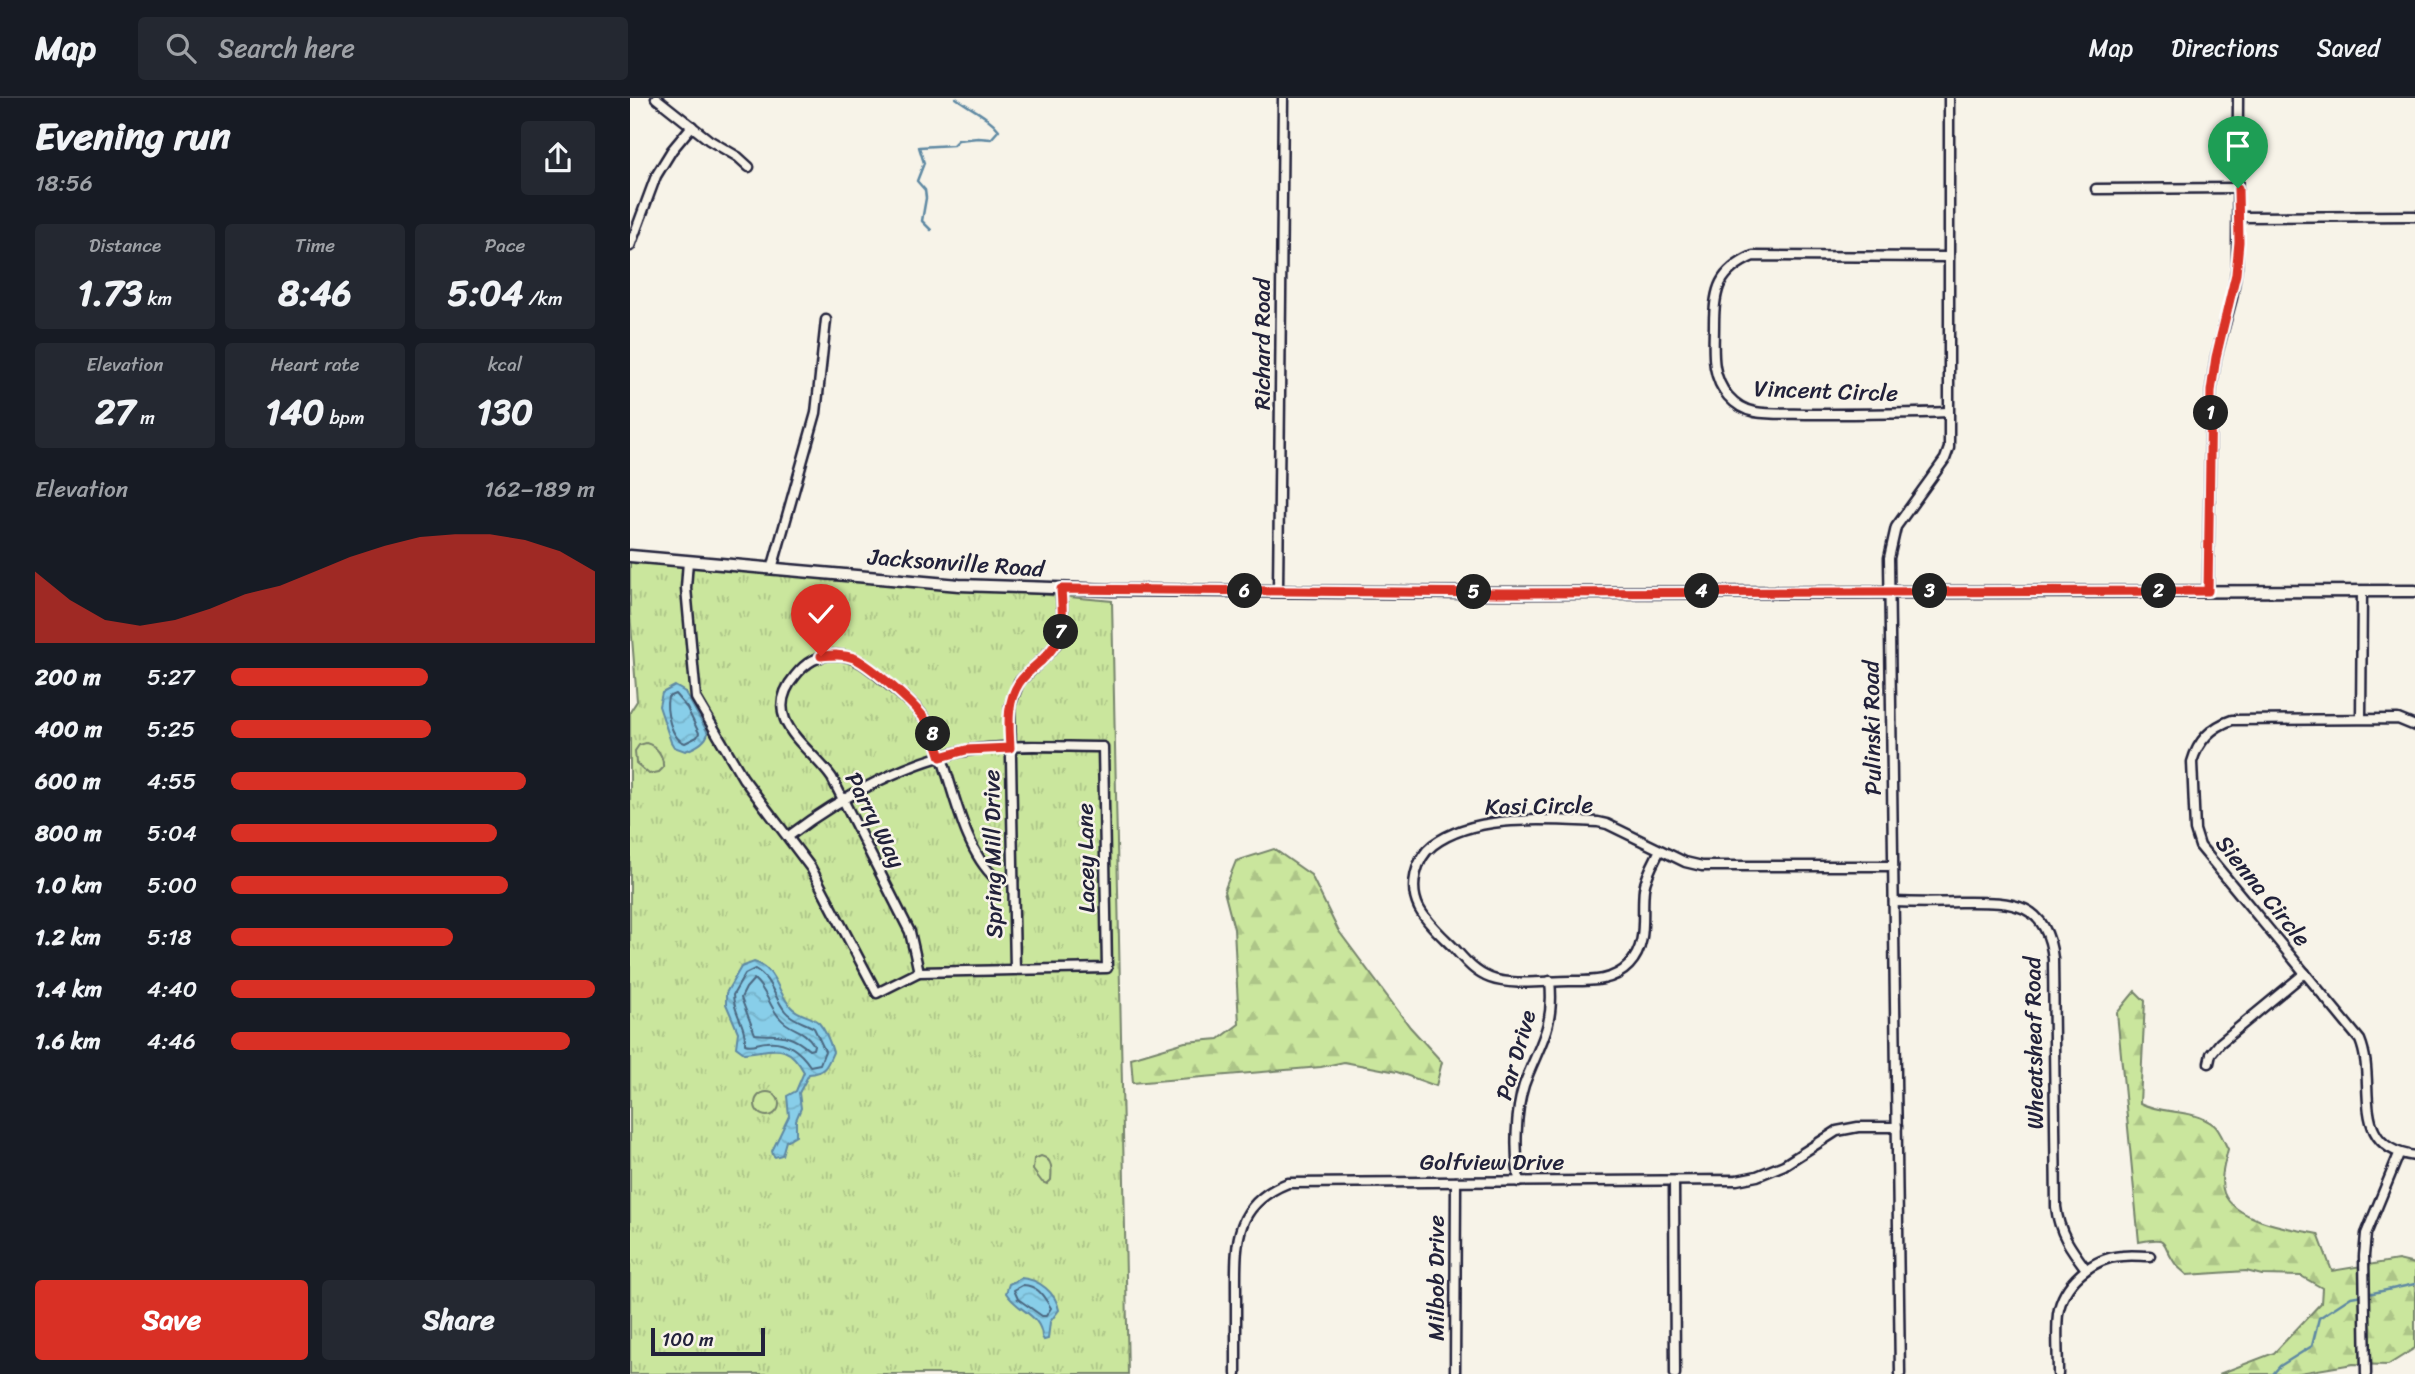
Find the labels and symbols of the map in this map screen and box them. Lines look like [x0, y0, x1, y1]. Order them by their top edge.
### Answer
pin [2208, 116, 2268, 188]
street label: Richard Road [1242, 276, 1283, 410]
street label: Vincent Circle [1753, 368, 1899, 414]
pin: 1 [2194, 396, 2228, 430]
street label: Jacksonville Road [865, 536, 1047, 590]
pin: 6 [1228, 574, 1262, 608]
pin: 5 [1456, 574, 1492, 610]
pin: 4 [1684, 574, 1720, 608]
pin: 3 [1912, 574, 1948, 608]
pin: 2 [2142, 574, 2176, 608]
pin [791, 584, 851, 656]
pin: 7 [1044, 614, 1078, 650]
street label: Pulinski Road [1850, 658, 1894, 796]
pin: 8 [916, 716, 950, 752]
street label: Parry Way [833, 765, 917, 876]
street label: Spring Mill Drive [971, 769, 1015, 939]
street label: Kasi Circle [1484, 785, 1594, 827]
street label: Lacey Lane [1065, 803, 1107, 913]
street label: Sienna Circle [2205, 826, 2321, 956]
street label: Wheatsheaf Road [2012, 954, 2056, 1130]
street label: Par Drive [1484, 1005, 1548, 1105]
street label: Golfview Drive [1420, 1142, 1564, 1183]
street label: Milbob Drive [1416, 1215, 1457, 1341]
scale bar [651, 1325, 765, 1357]

